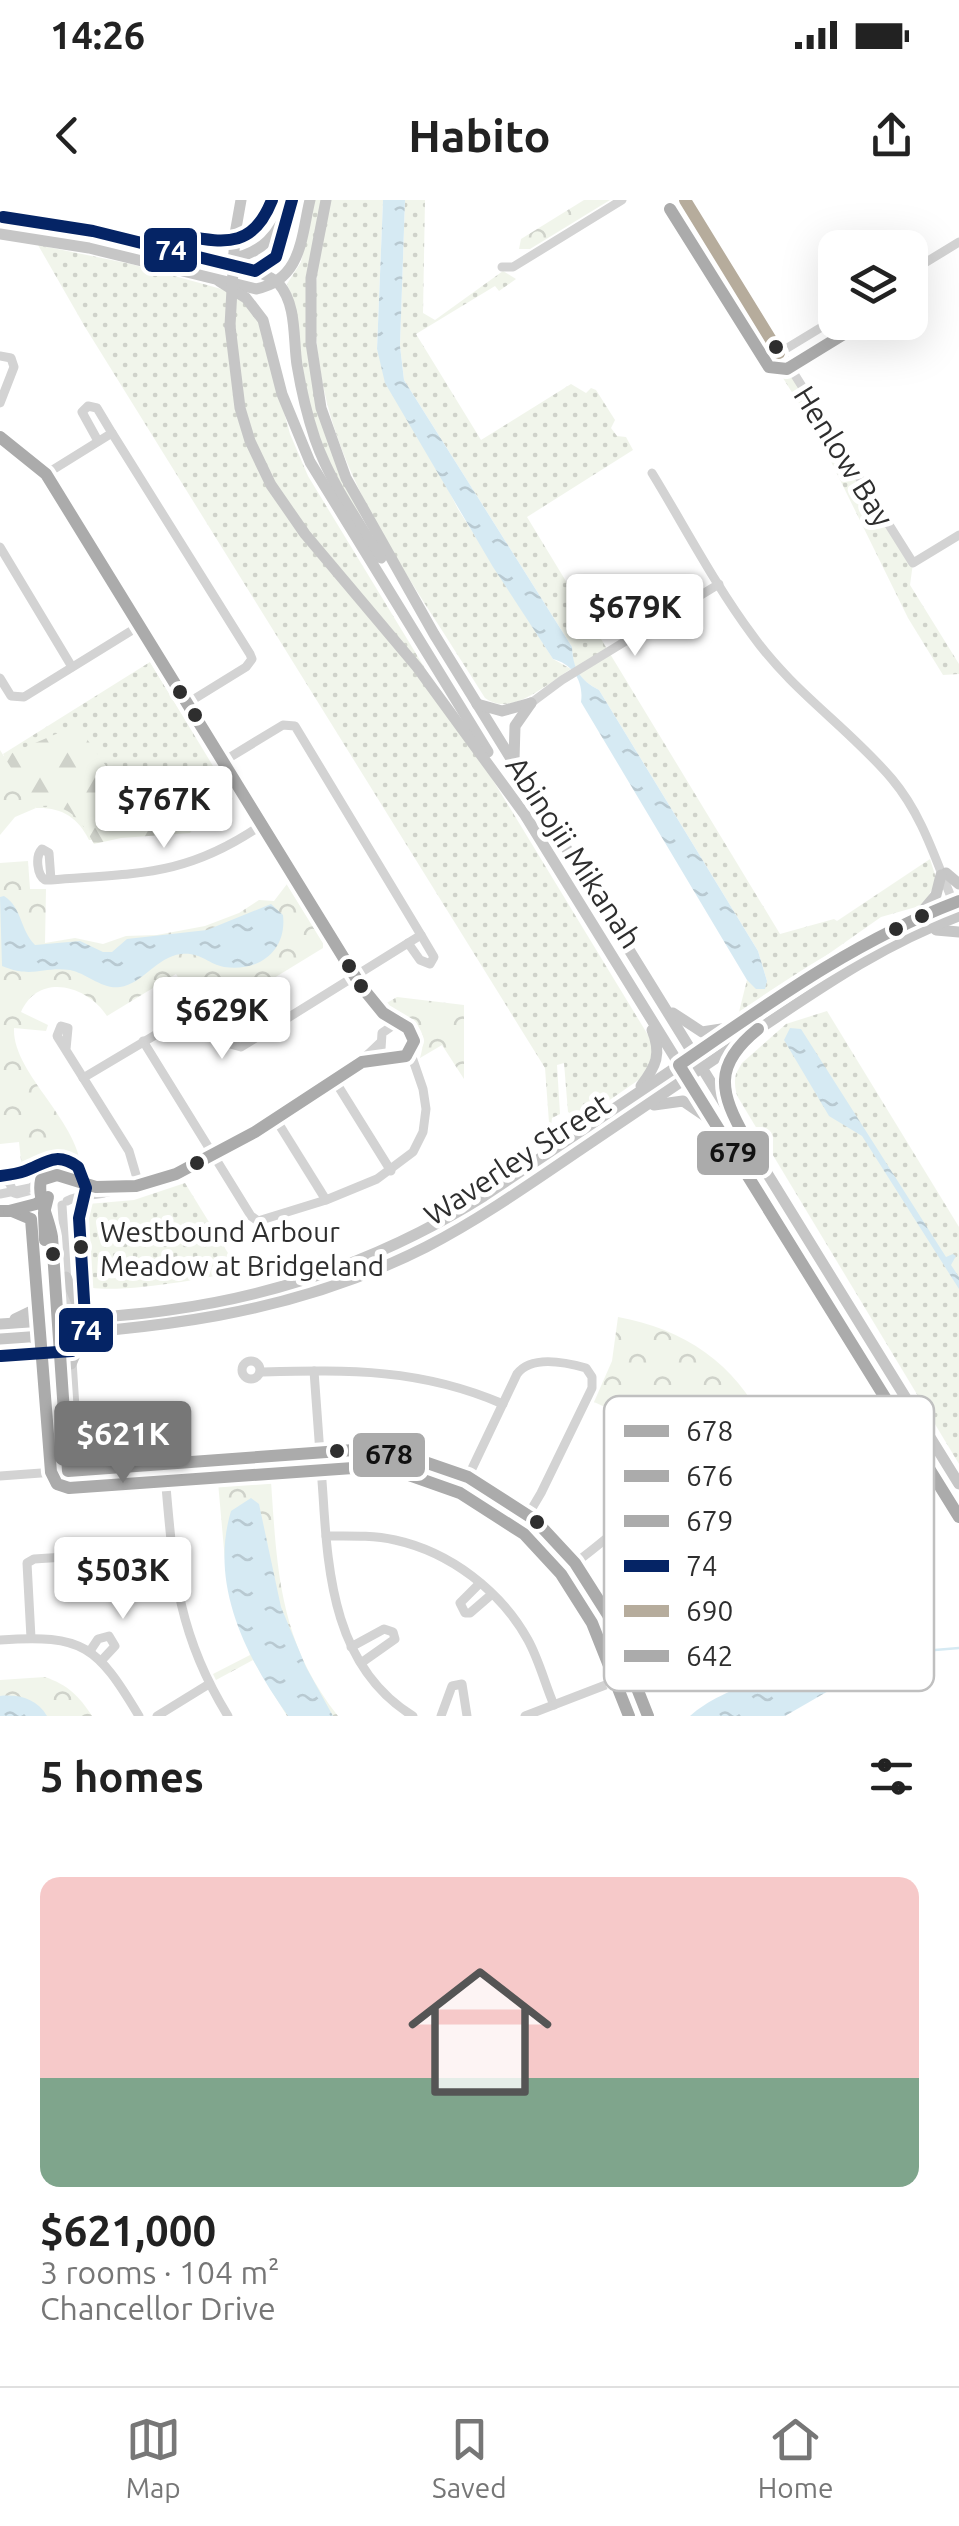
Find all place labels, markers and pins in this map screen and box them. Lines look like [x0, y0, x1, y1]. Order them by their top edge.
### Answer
unlabelled marker [766, 337, 786, 357]
pin: $679K [565, 574, 705, 659]
unlabelled marker [170, 682, 190, 702]
unlabelled marker [185, 705, 205, 725]
pin: $767K [94, 766, 234, 851]
unlabelled marker [912, 906, 932, 926]
unlabelled marker [886, 919, 906, 939]
unlabelled marker [339, 956, 359, 976]
unlabelled marker [351, 976, 371, 996]
pin: $629K [152, 977, 292, 1062]
unlabelled marker [187, 1153, 207, 1173]
place label: Westbound Arbour Meadow at Bridgeland [100, 1216, 384, 1281]
marker: Westbound Arbour Meadow at Bridgeland [71, 1237, 91, 1257]
unlabelled marker [43, 1244, 63, 1264]
pin: $621K [53, 1401, 193, 1486]
unlabelled marker [327, 1441, 347, 1461]
unlabelled marker [527, 1512, 547, 1532]
pin: $503K [53, 1537, 193, 1622]

